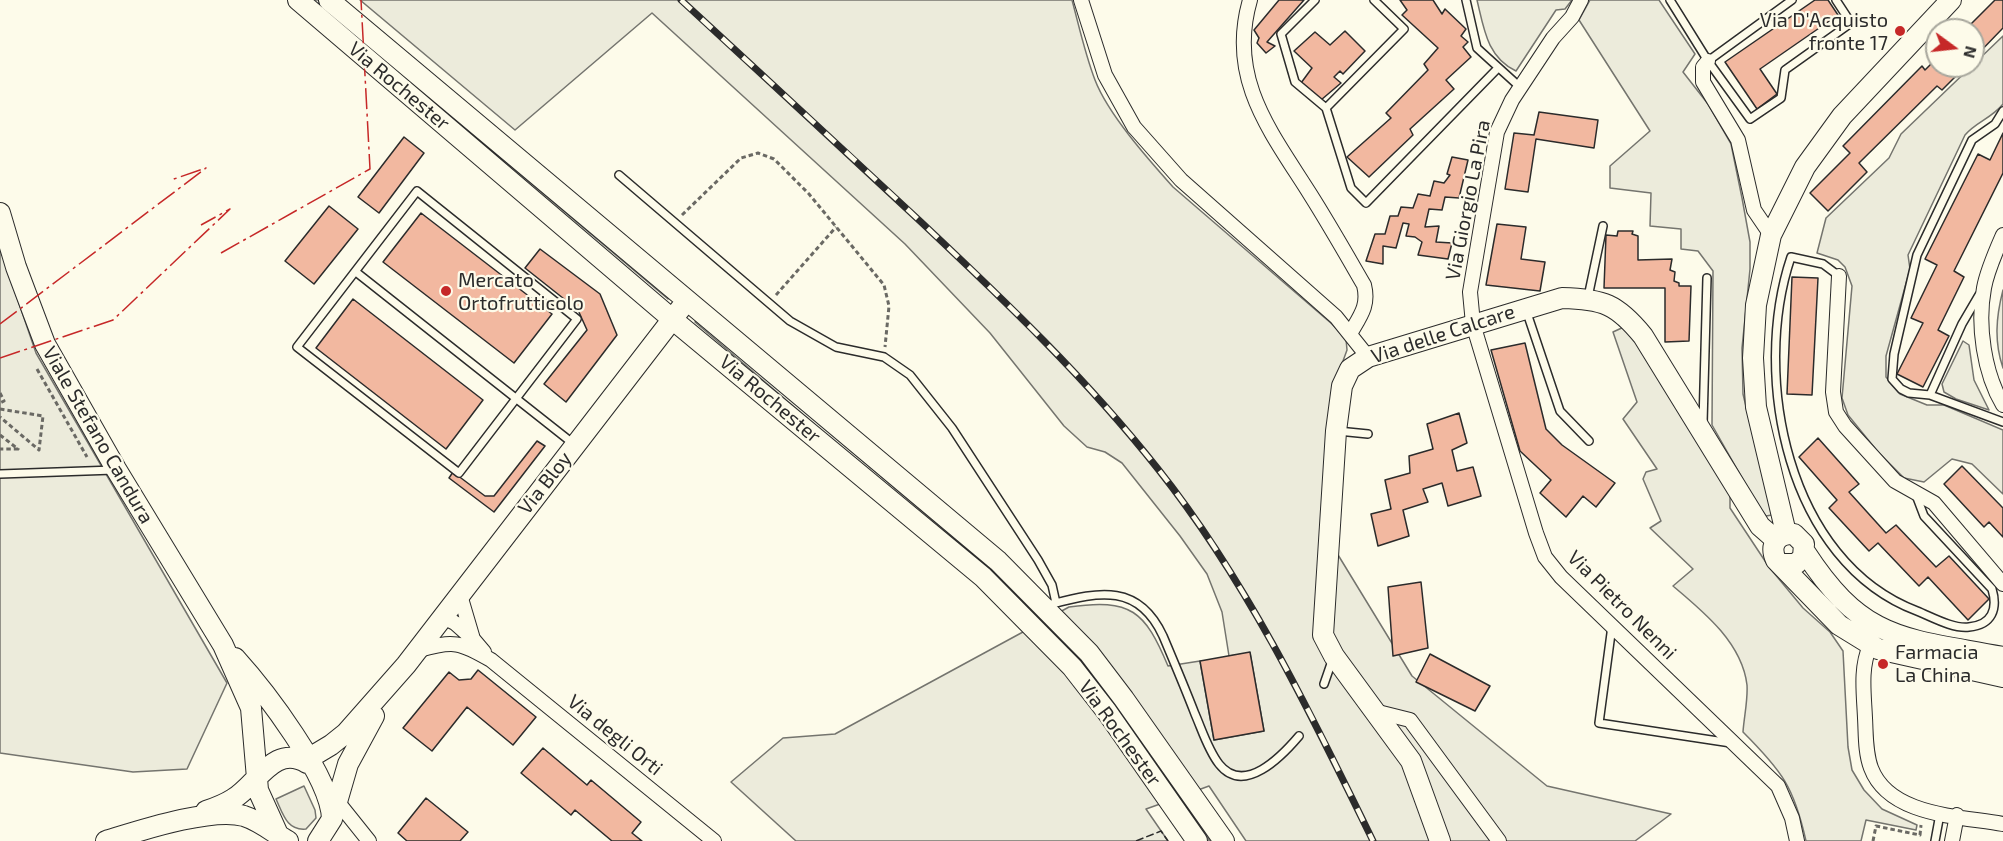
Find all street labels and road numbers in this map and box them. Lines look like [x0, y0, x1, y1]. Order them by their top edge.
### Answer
street label: Via Rochester [343, 37, 455, 135]
street label: Via Giorgio La Pira [1441, 118, 1495, 282]
street label: Via delle Calcare [1368, 299, 1518, 369]
street label: Viale Stefano Candura [37, 342, 159, 528]
street label: Via Rochester [714, 350, 826, 448]
street label: Via Bloy [513, 447, 577, 519]
street label: Via Pietro Nenni [1562, 545, 1682, 665]
street label: Via Rochester [1074, 675, 1166, 791]
street label: Via degli Orti [563, 689, 667, 781]

